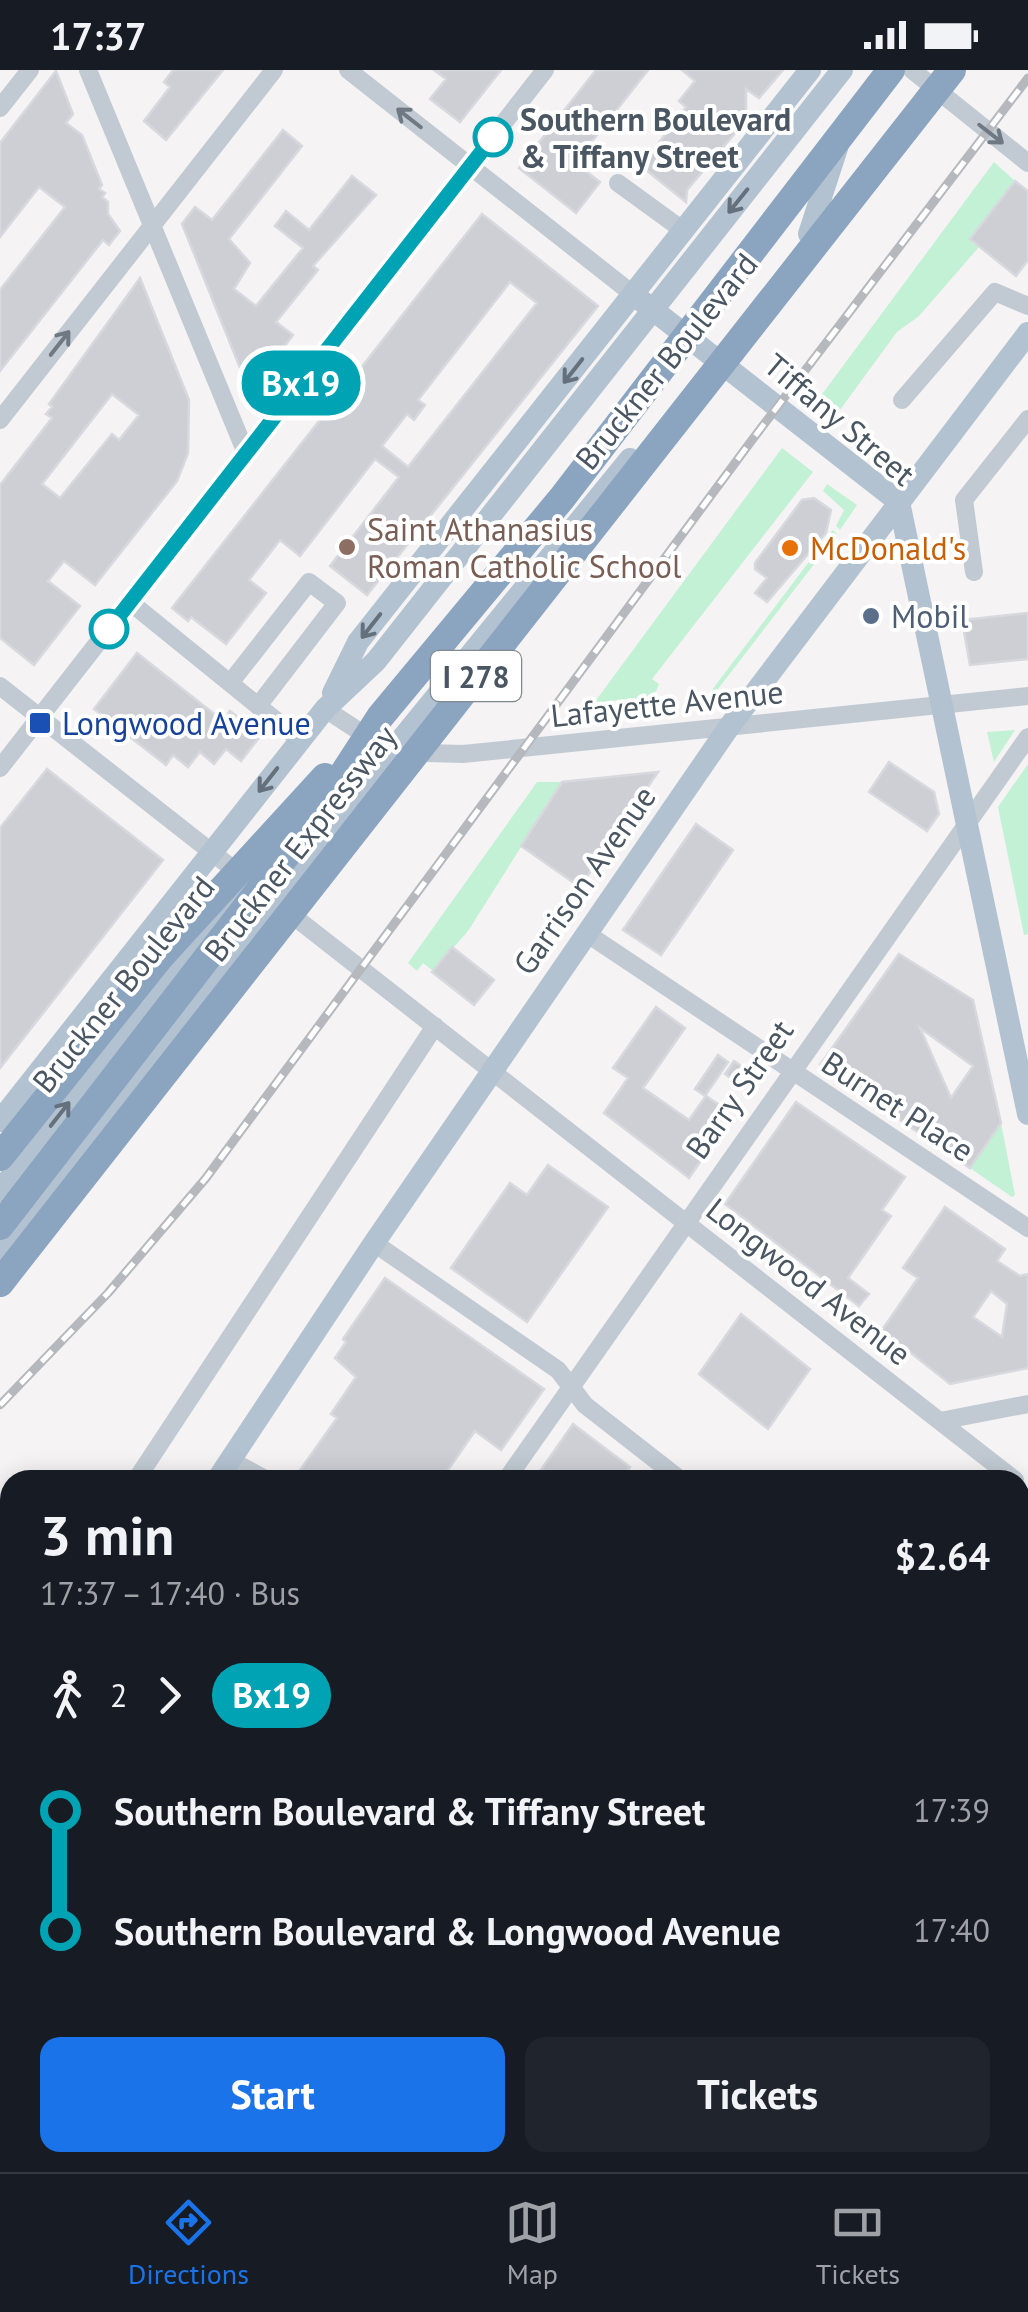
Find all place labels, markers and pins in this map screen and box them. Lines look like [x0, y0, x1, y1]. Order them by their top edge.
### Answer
place label: Southern Boulevard & Tiffany Street [520, 98, 791, 177]
marker: Southern Boulevard & Tiffany Street [474, 118, 512, 156]
place label: Saint Athanasius Roman Catholic School [367, 508, 682, 587]
place label: McDonald's [810, 527, 966, 569]
marker: Saint Athanasius Roman Catholic School [336, 536, 358, 558]
marker: McDonald's [779, 537, 801, 559]
place label: Mobil [891, 595, 969, 637]
marker: Mobil [860, 605, 882, 627]
unlabelled marker [90, 610, 128, 648]
place label: Longwood Avenue [62, 702, 311, 744]
marker: Longwood Avenue [27, 710, 53, 736]

